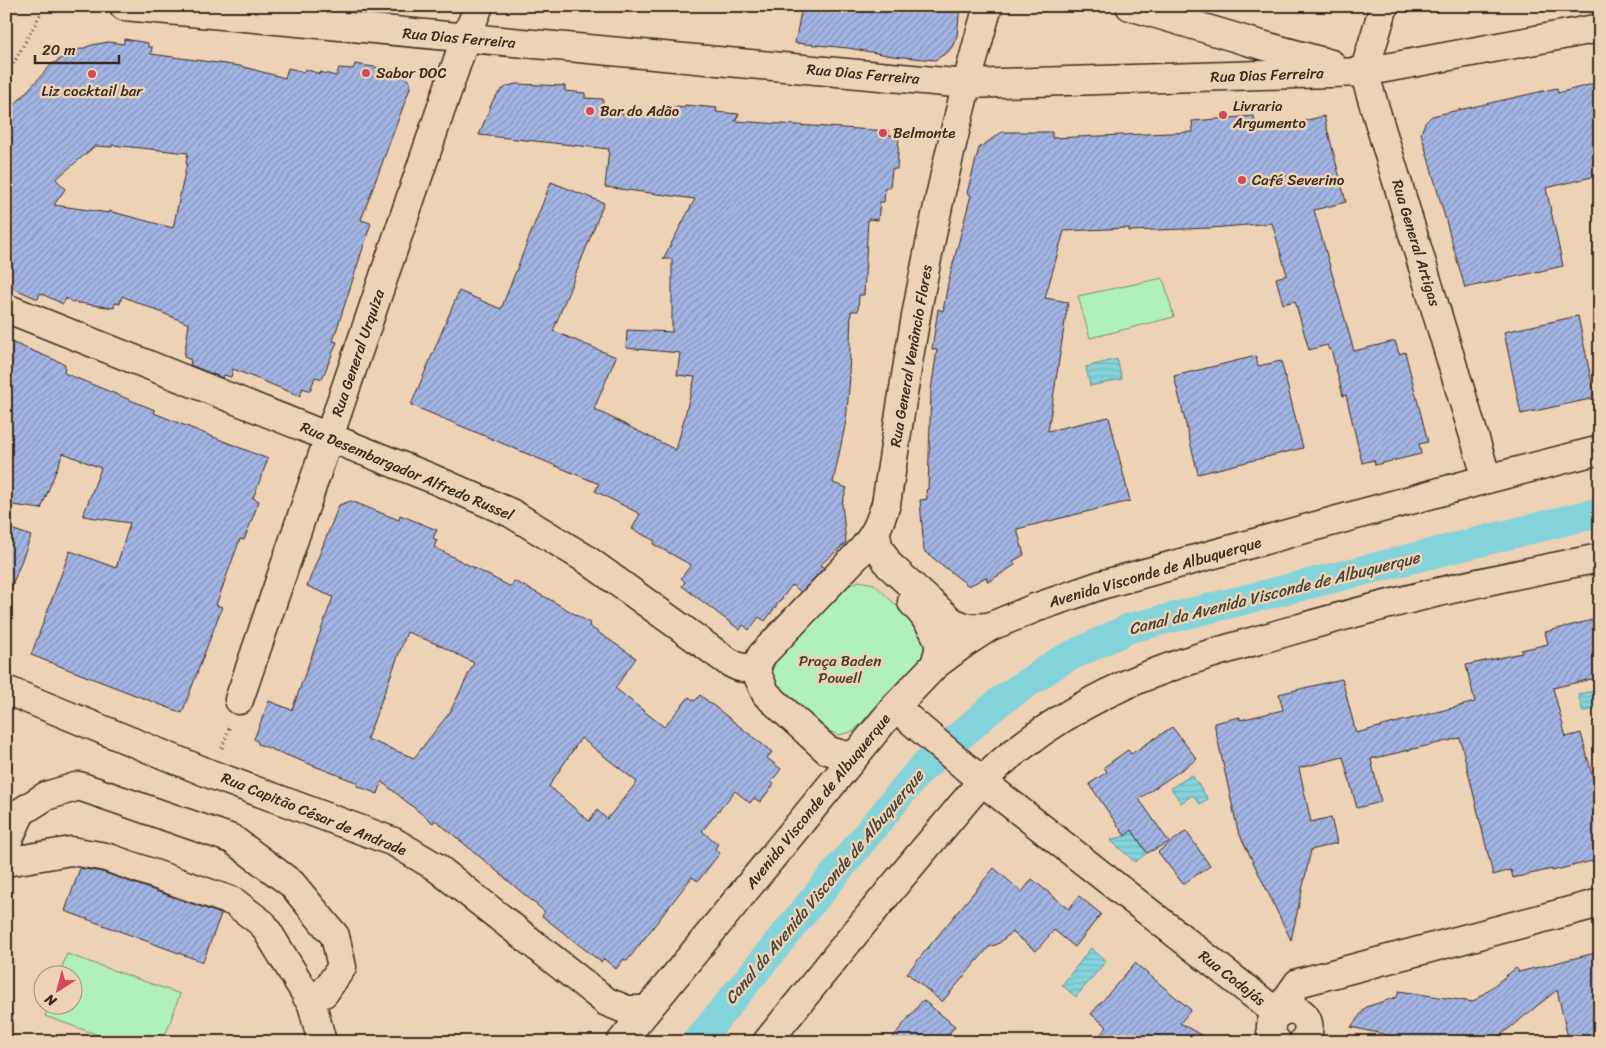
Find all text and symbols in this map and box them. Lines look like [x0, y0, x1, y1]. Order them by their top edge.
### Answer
street label: Rua Dias Ferreira [401, 20, 517, 56]
scale bar [35, 32, 119, 64]
text: 20 m [42, 37, 76, 63]
street label: Rua Dias Ferreira [805, 56, 921, 92]
place label: Sabor DOC [376, 60, 447, 86]
street label: Rua Dias Ferreira [1210, 60, 1325, 90]
marker: Sabor DOC [360, 67, 372, 79]
marker: Liz cocktail bar [86, 68, 98, 80]
place label: Liz cocktail bar [42, 78, 143, 104]
place label: Livraria Argumento [1232, 93, 1306, 136]
place label: Bar do Adão [600, 98, 680, 124]
marker: Bar do Adão [584, 105, 596, 117]
marker: Livraria Argumento [1217, 109, 1229, 121]
place label: Belmonte [893, 120, 956, 146]
marker: Belmonte [877, 127, 889, 139]
place label: Café Severino [1252, 167, 1345, 193]
marker: Café Severino [1236, 174, 1248, 186]
street label: Rua General Artigas [1384, 176, 1448, 310]
street label: Rua General Venâncio Flores [882, 262, 940, 449]
street label: Rua General Urquiza [324, 285, 392, 420]
street label: Rua Desembargador Alfredo Russel [296, 414, 518, 528]
street label: Avenida Visconde de Albuquerque [1045, 529, 1264, 615]
water label: Canal da Avenida Visconde de Albuquerque [1126, 542, 1425, 643]
park label: Praça Baden Powell [799, 648, 881, 691]
street label: Avenida Visconde de Albuquerque [738, 707, 897, 895]
water label: Canal da Avenida Visconde de Albuquerque [717, 762, 933, 1011]
street label: Rua Capitão César de Andrade [217, 765, 411, 863]
street label: Rua Codajás [1193, 943, 1272, 1013]
north arrow [32, 966, 82, 1016]
text: N [39, 987, 63, 1014]

